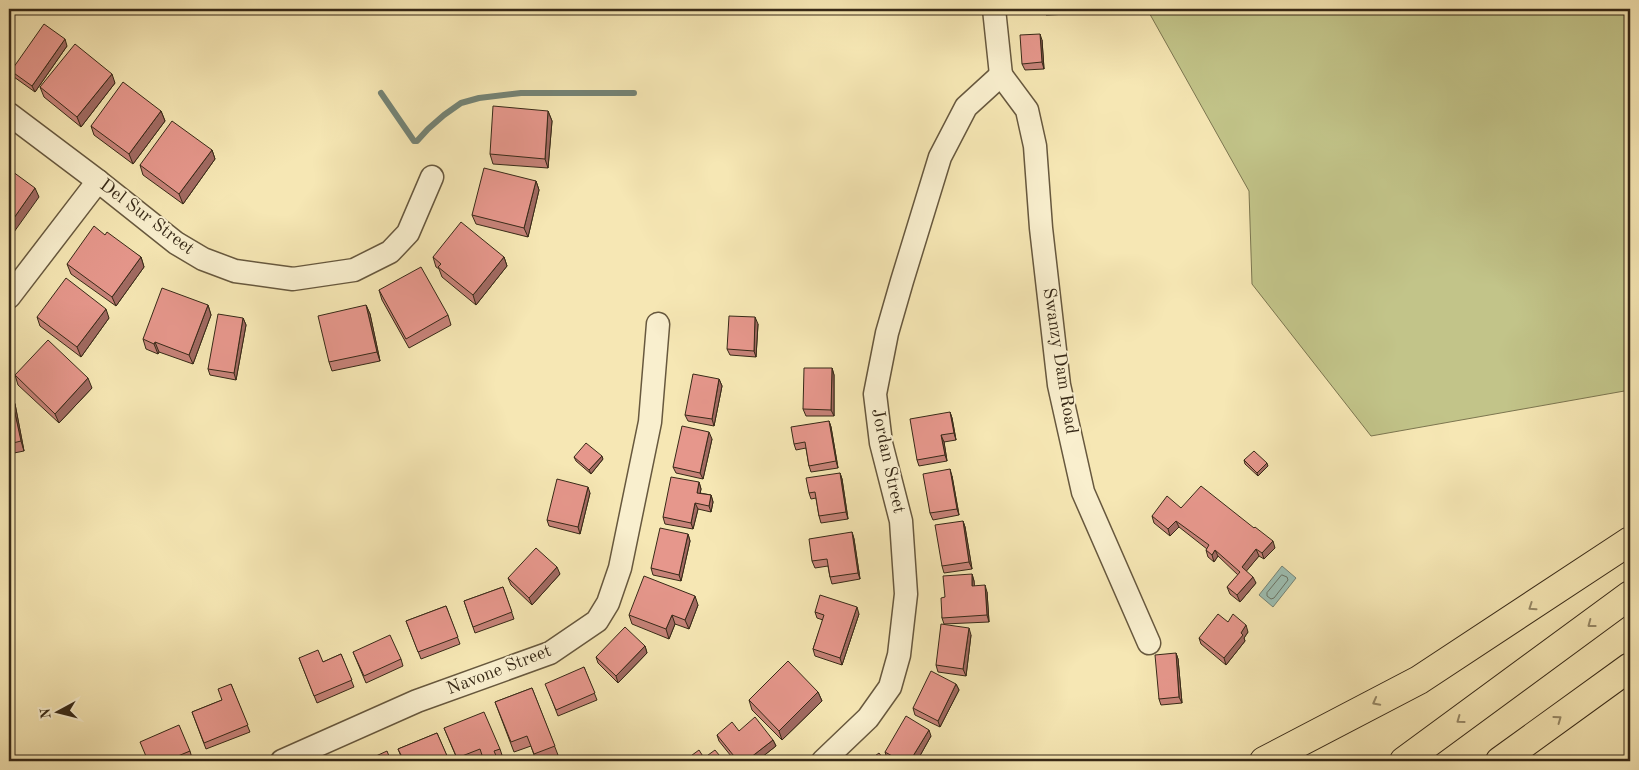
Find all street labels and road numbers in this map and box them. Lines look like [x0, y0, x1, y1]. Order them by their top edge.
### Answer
street label: Del Sur Street [96, 176, 198, 258]
street label: Swanzy Dam Road [1040, 286, 1080, 436]
street label: Jordan Street [868, 407, 908, 515]
street label: Navone Street [444, 642, 554, 698]

